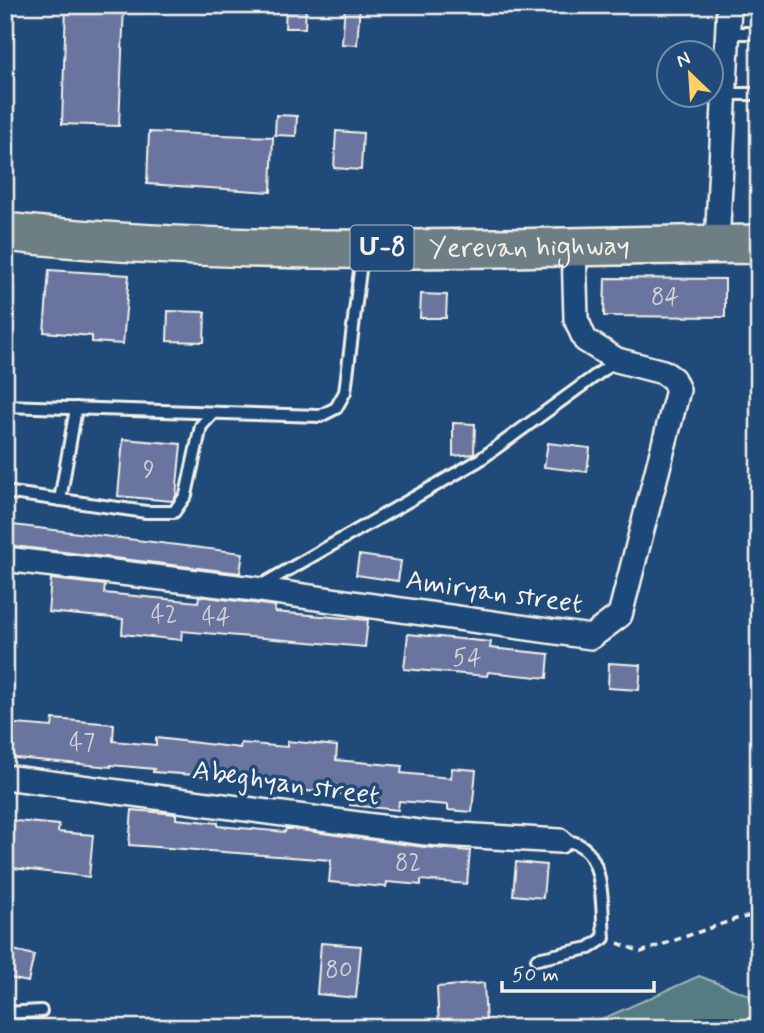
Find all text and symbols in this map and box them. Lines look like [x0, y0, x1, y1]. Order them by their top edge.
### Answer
north arrow [656, 38, 726, 108]
text: N [672, 46, 694, 74]
road number: Մ-8 [350, 226, 414, 270]
street label: Yerevan highway [429, 227, 630, 268]
house number: 84 [651, 282, 679, 313]
house number: 9 [143, 455, 155, 486]
street label: Amiryan street [403, 562, 585, 624]
house number: 42 [151, 600, 177, 631]
house number: 44 [202, 602, 230, 633]
house number: 54 [453, 643, 481, 674]
house number: 47 [69, 728, 95, 759]
street label: Abeghyan street [190, 753, 382, 815]
house number: 82 [395, 848, 421, 879]
scale bar [502, 949, 654, 993]
house number: 80 [325, 955, 353, 986]
text: 50 m [512, 961, 559, 989]

